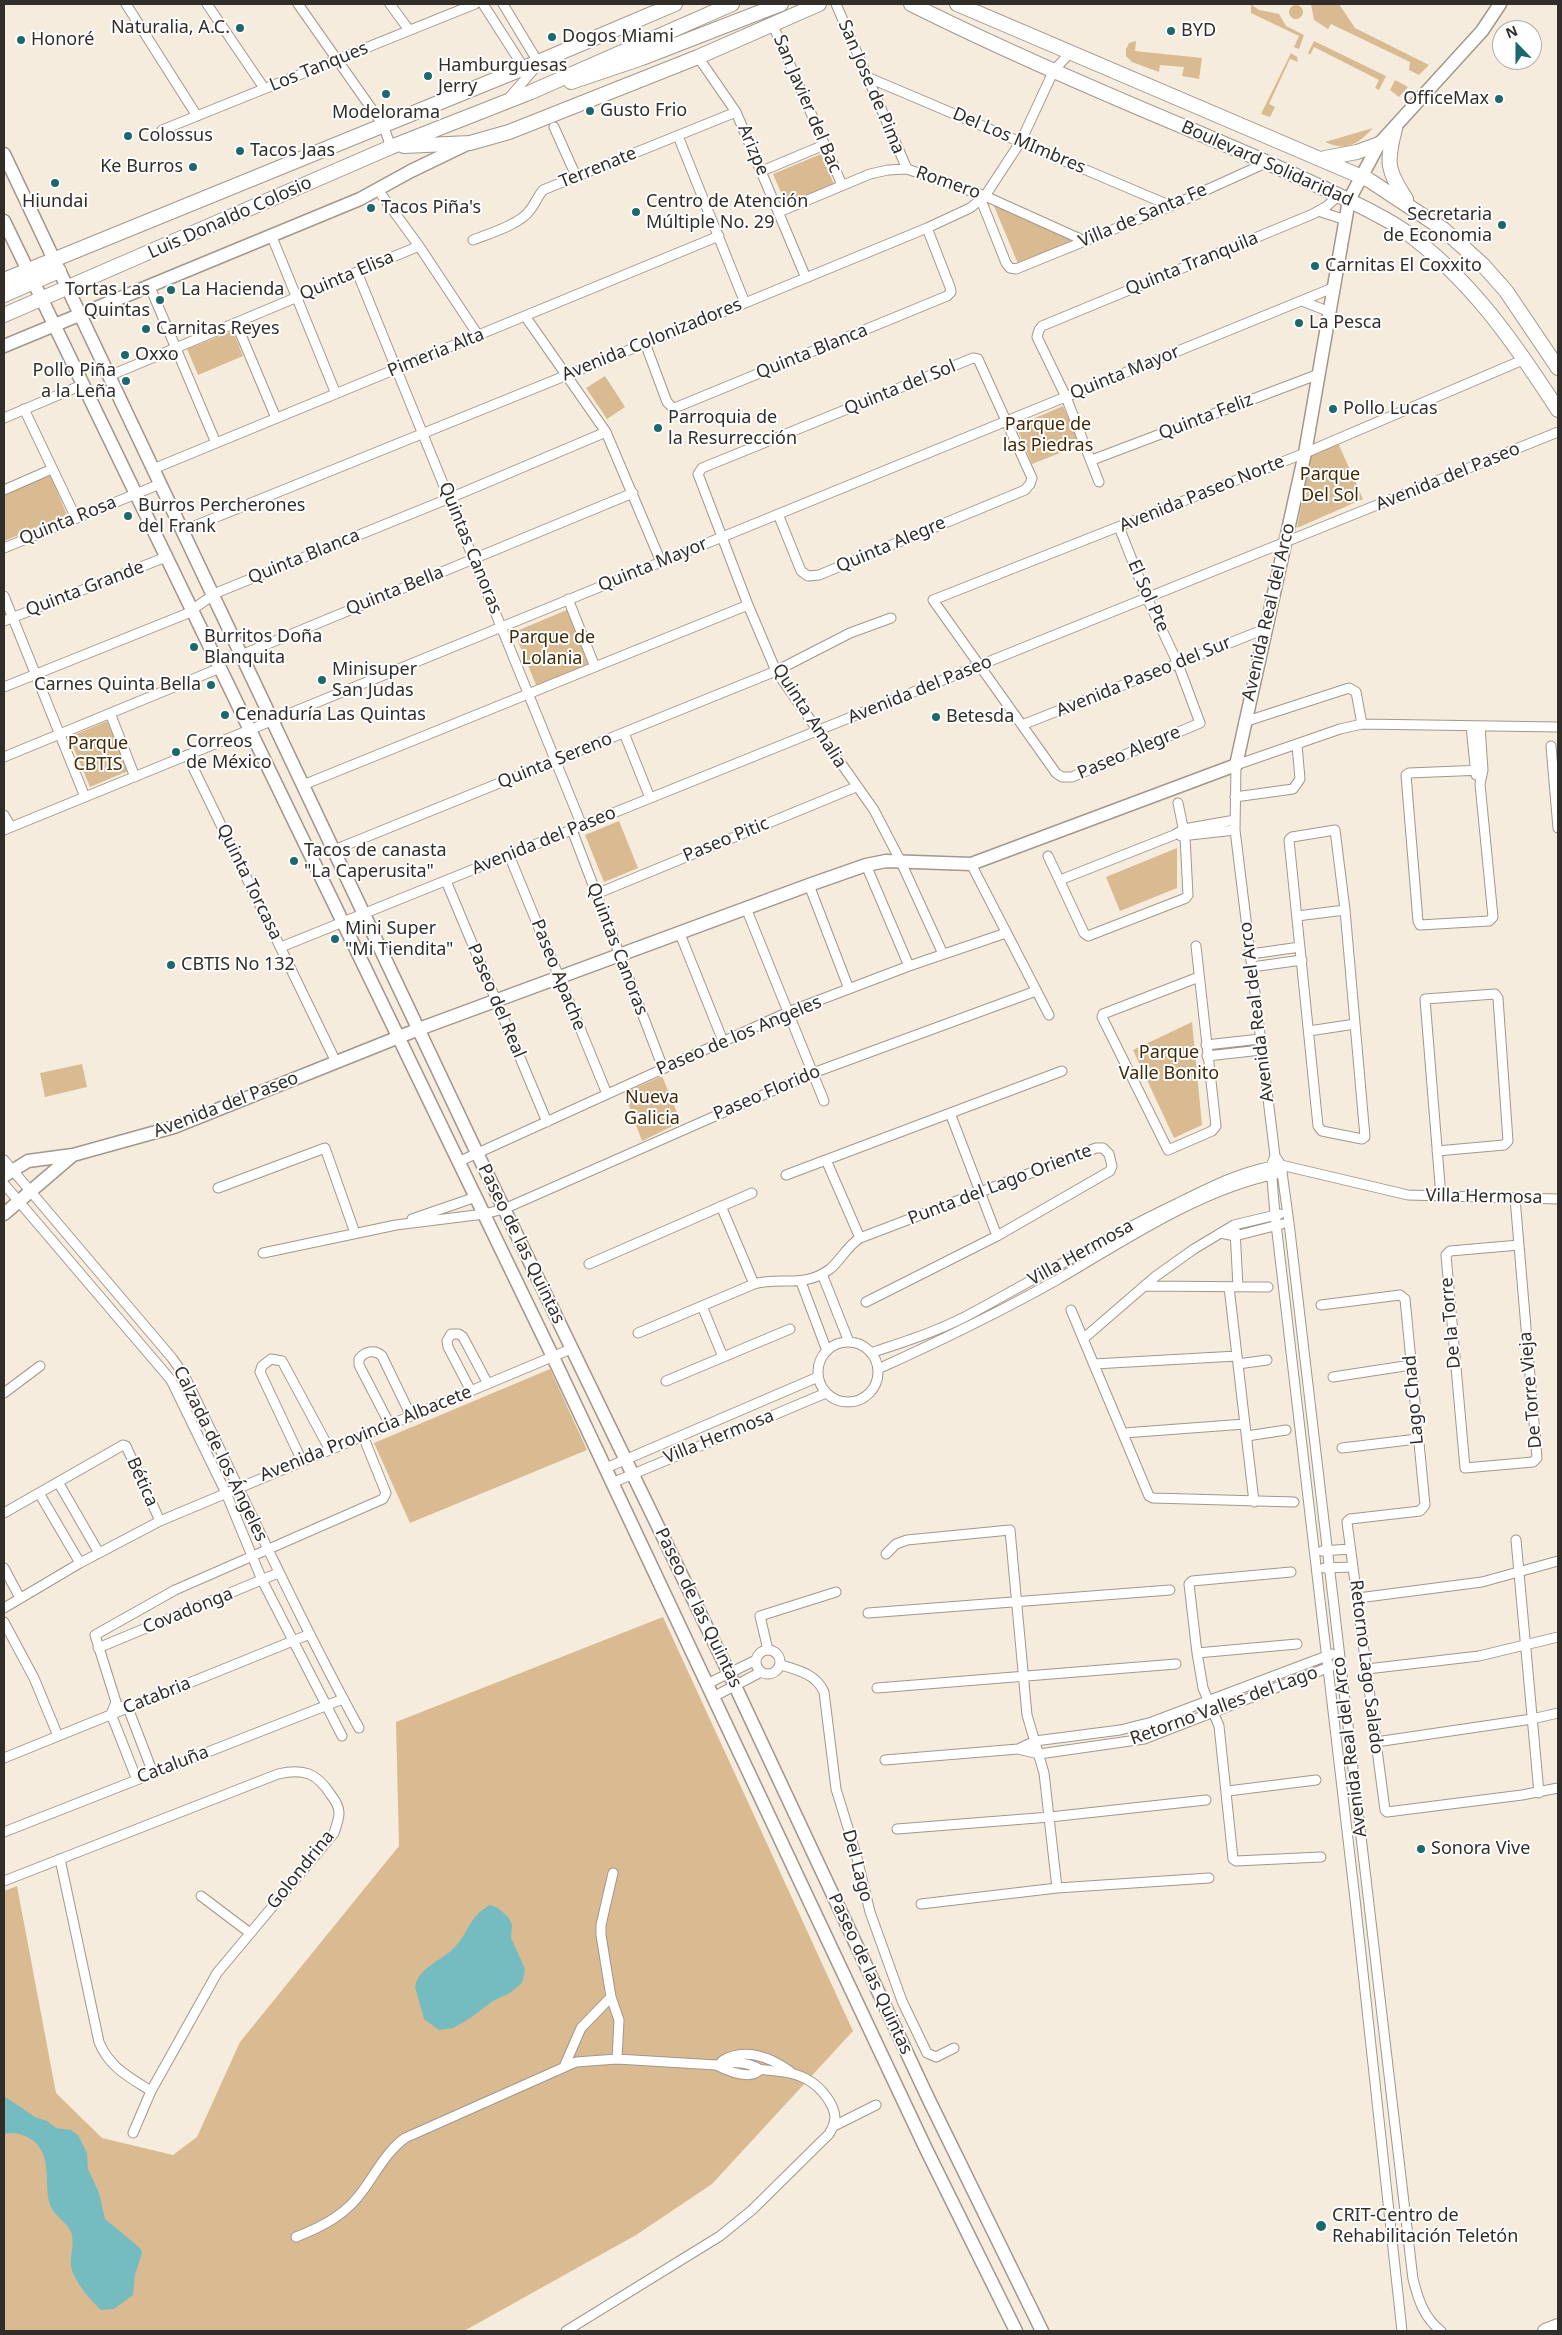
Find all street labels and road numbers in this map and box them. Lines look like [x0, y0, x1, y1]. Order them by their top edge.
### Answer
street label: San Jose de Pima [833, 17, 909, 157]
street label: San Javier del Bac [768, 32, 846, 176]
street label: Los Tanques [267, 37, 371, 97]
street label: Del Los MImbres [949, 103, 1089, 179]
street label: Boulevard Solidaridad [1178, 116, 1356, 212]
street label: Arizpe [733, 121, 773, 179]
street label: Terrenate [556, 143, 640, 193]
street label: Romero [913, 162, 983, 204]
street label: Luis Donaldo Colosio [145, 172, 315, 264]
street label: Villa de Santa Fe [1076, 179, 1210, 253]
street label: Quinta Tranquila [1122, 228, 1262, 300]
street label: Quinta Elisa [297, 246, 397, 306]
street label: Avenida Colonizadores [559, 294, 745, 386]
street label: Quinta Blanca [753, 320, 871, 384]
street label: Pimeria Alta [385, 324, 487, 382]
street label: Quinta Mayor [1067, 341, 1183, 405]
street label: Quinta del Sol [841, 356, 959, 420]
street label: Quinta Feliz [1156, 389, 1256, 445]
street label: Avenida del Paseo [1373, 438, 1523, 516]
street label: Avenida Paseo Norte [1116, 451, 1288, 537]
street label: Quintas Canoras [434, 479, 506, 617]
street label: Quinta Rosa [16, 492, 120, 550]
street label: Quinta Alegre [833, 512, 949, 578]
street label: Avenida Real del Arco [1238, 521, 1300, 703]
street label: Quinta Blanca [245, 525, 363, 589]
street label: Quinta Mayor [595, 533, 711, 597]
street label: El Sol Pte [1122, 556, 1174, 636]
street label: Quinta Grande [23, 557, 147, 621]
street label: Quinta Bella [343, 562, 447, 620]
street label: Avenida Paseo del Sur [1053, 632, 1235, 722]
street label: Avenida del Paseo [845, 651, 995, 729]
street label: Quinta Amalia [767, 660, 851, 772]
street label: Paseo Alegre [1074, 722, 1184, 784]
street label: Quinta Sereno [495, 728, 615, 794]
street label: Avenida del Paseo [469, 802, 619, 880]
street label: Paseo Pitic [680, 813, 772, 867]
street label: Quinta Torcasa [212, 820, 286, 944]
street label: Quintas Canoras [582, 880, 652, 1018]
street label: Paseo Apache [526, 916, 590, 1034]
street label: Avenida Real del Arco [1235, 920, 1279, 1104]
street label: Paseo del Real [462, 941, 530, 1061]
street label: Paseo de los Angeles [653, 991, 825, 1081]
street label: Paseo Florido [710, 1061, 824, 1125]
street label: Avenida del Paseo [150, 1067, 302, 1143]
street label: Punta del Lago Oriente [905, 1140, 1095, 1230]
street label: Paseo de las Quintas [473, 1160, 569, 1328]
street label: Villa Hermosa [1425, 1185, 1543, 1209]
street label: Villa Hermosa [1025, 1215, 1137, 1291]
street label: De la Torre [1436, 1276, 1466, 1370]
street label: De Torre Vieja [1515, 1331, 1547, 1449]
street label: Lago Chad [1399, 1354, 1429, 1446]
street label: Calzada de los Ángeles [168, 1363, 272, 1545]
street label: Avenida Provincia Albacete [257, 1382, 475, 1486]
street label: Villa Hermosa [661, 1405, 777, 1469]
street label: Bética [122, 1454, 162, 1510]
street label: Paseo de las Quintas [650, 1524, 746, 1692]
street label: Retorno Lago Salado [1345, 1578, 1387, 1756]
street label: Covadonga [140, 1583, 236, 1639]
street label: Avenida Real del Arco [1328, 1655, 1372, 1839]
street label: Retorno Valles del Lago [1127, 1662, 1321, 1750]
street label: Catabria [120, 1673, 194, 1719]
street label: Cataluña [134, 1741, 212, 1789]
street label: Golondrina [263, 1826, 339, 1914]
street label: Del Lago [837, 1827, 877, 1905]
street label: Paseo de las Quintas [823, 1890, 917, 2058]

